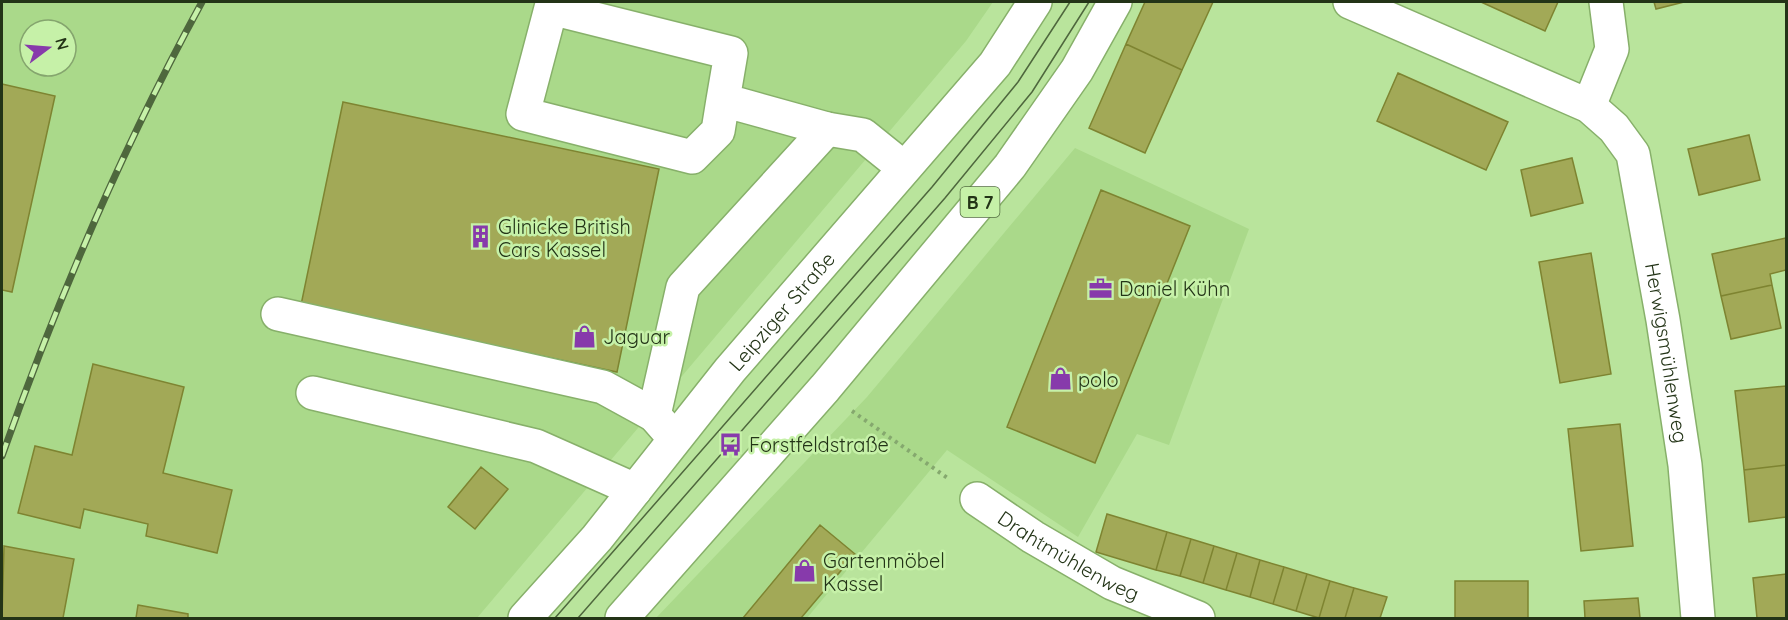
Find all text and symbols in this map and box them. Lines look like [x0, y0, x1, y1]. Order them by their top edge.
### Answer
north arrow [18, 18, 78, 78]
text: N [51, 35, 74, 52]
road number: B 7 [960, 187, 1000, 217]
place label: Glinicke British Cars Kassel [498, 214, 631, 262]
building icon: Glinicke British Cars Kassel [467, 224, 493, 250]
street label: Leipziger Straße [723, 246, 840, 376]
street label: Herwigsmühlenweg [1640, 261, 1694, 445]
office icon: Daniel Kühn [1088, 275, 1114, 301]
place label: Daniel Kühn [1119, 276, 1230, 301]
shop icon: Jaguar [572, 323, 598, 349]
place label: Jaguar [603, 324, 670, 349]
shop icon: polo [1047, 366, 1073, 392]
place label: polo [1078, 367, 1119, 392]
bus stop icon: Forstfeldstraße [718, 431, 744, 457]
place label: Forstfeldstraße [749, 432, 889, 457]
street label: Drahtmühlenweg [993, 505, 1143, 605]
place label: Gartenmöbel Kassel [823, 548, 945, 596]
shop icon: Gartenmöbel Kassel [792, 558, 818, 584]

